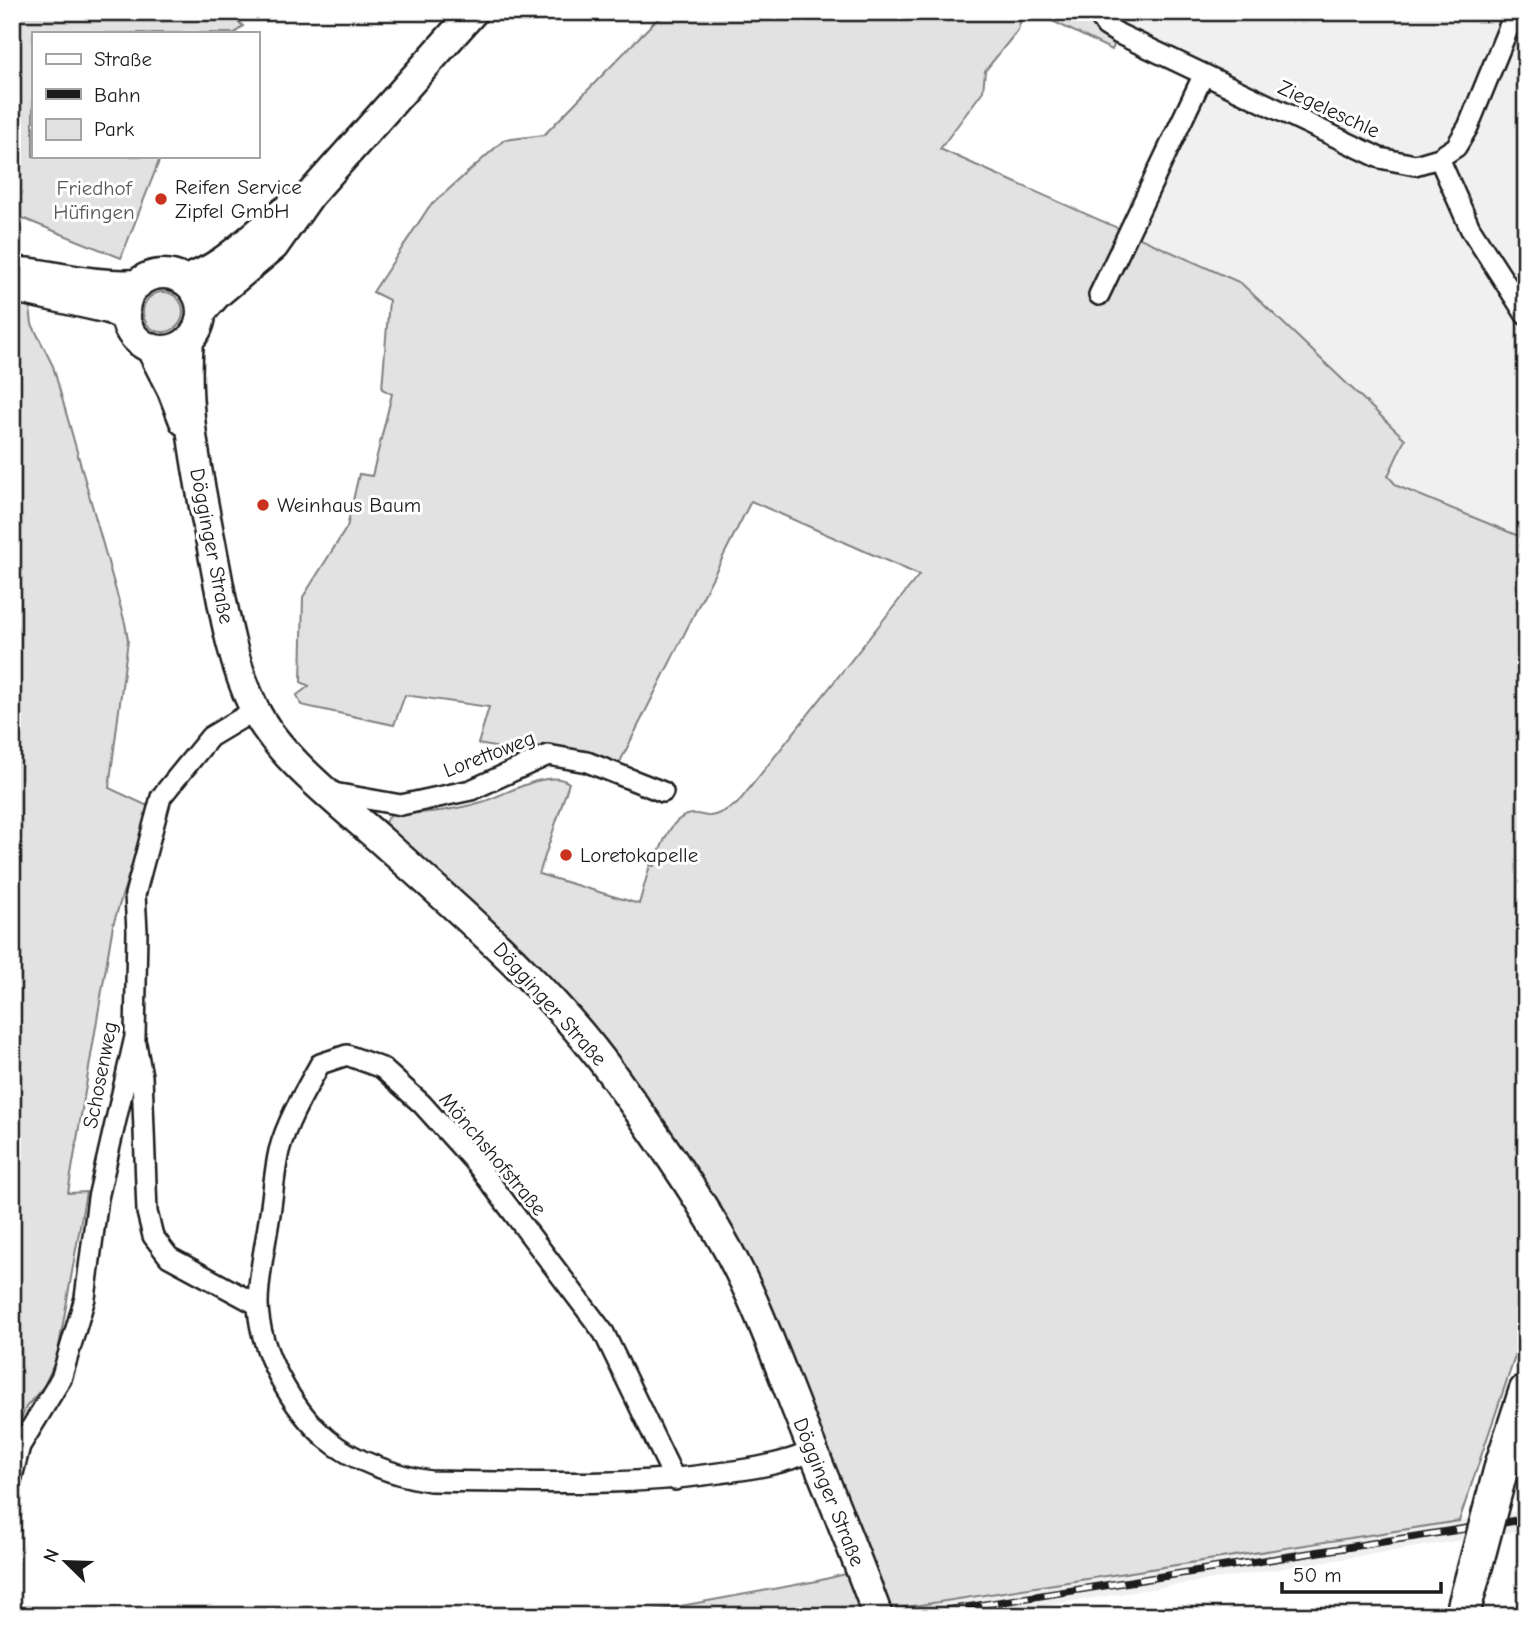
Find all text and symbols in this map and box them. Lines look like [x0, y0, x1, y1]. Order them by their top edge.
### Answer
legend [32, 32, 259, 158]
text: Straße [94, 47, 152, 71]
street label: Ziegeleschle [1274, 75, 1384, 143]
text: Bahn [94, 83, 141, 107]
text: Park [94, 117, 134, 141]
place label: Reifen Service Zipfel GmbH [175, 175, 302, 223]
park label: Friedhof Hüfingen [53, 176, 135, 224]
marker: Reifen Service Zipfel GmbH [153, 191, 169, 207]
street label: Dögginger Straße [185, 466, 239, 626]
place label: Weinhaus Baum [277, 493, 421, 517]
marker: Weinhaus Baum [255, 497, 271, 513]
street label: Lorettoweg [440, 726, 538, 782]
place label: Loretokapelle [580, 843, 698, 867]
marker: Loretokapelle [558, 847, 574, 863]
street label: Dögginger Straße [488, 937, 612, 1071]
street label: Schosenweg [78, 1019, 122, 1131]
street label: Mönchshofstraße [434, 1087, 552, 1221]
street label: Dögginger Straße [788, 1414, 870, 1570]
north arrow [32, 1526, 102, 1596]
text: N [39, 1546, 64, 1566]
scale bar [1282, 1551, 1442, 1595]
text: 50 m [1293, 1563, 1342, 1587]

